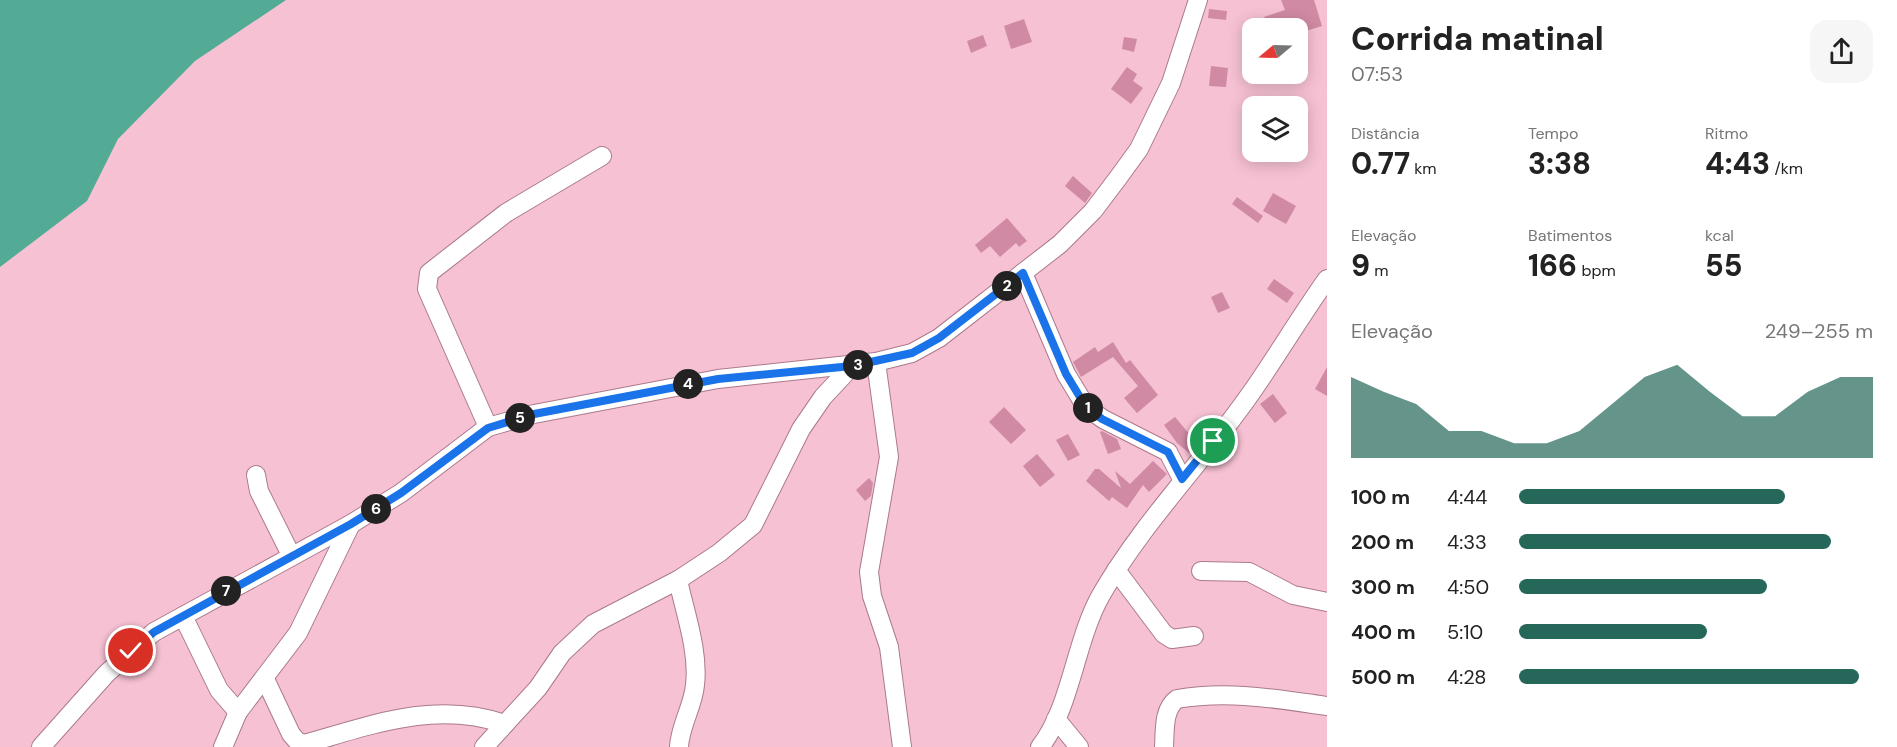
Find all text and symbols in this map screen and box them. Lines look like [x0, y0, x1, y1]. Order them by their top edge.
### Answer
text: Corrida matinal [1351, 17, 1604, 60]
north arrow [1242, 18, 1308, 84]
map controls [1242, 18, 1308, 162]
button: share [1810, 20, 1873, 83]
text: 07:53 [1351, 61, 1403, 87]
button: layers [1242, 96, 1308, 162]
text: Distância [1351, 123, 1419, 144]
text: Tempo [1528, 123, 1578, 144]
text: Ritmo [1705, 123, 1748, 144]
text: 0.77 [1351, 144, 1410, 183]
text: 3:38 [1528, 144, 1591, 183]
text: 4:43 [1705, 144, 1770, 183]
text: km [1410, 158, 1437, 179]
text: /km [1770, 158, 1803, 179]
text: Elevação [1351, 225, 1416, 246]
text: Batimentos [1528, 225, 1612, 246]
text: kcal [1705, 225, 1734, 246]
text: 9 [1351, 246, 1370, 285]
text: 166 [1528, 246, 1577, 285]
text: 55 [1705, 246, 1742, 285]
text: m [1370, 260, 1389, 281]
text: bpm [1577, 260, 1616, 281]
pin: 2 [992, 271, 1022, 301]
text: 2 [1002, 275, 1012, 296]
text: Elevação [1351, 318, 1433, 344]
text: 249–255 m [1765, 318, 1873, 344]
pin: 3 [843, 350, 873, 380]
text: 3 [853, 354, 863, 375]
pin: 4 [673, 369, 703, 399]
text: 4 [683, 373, 693, 394]
pin: 1 [1073, 393, 1103, 423]
text: 1 [1085, 397, 1091, 418]
pin: 5 [505, 403, 535, 433]
text: 5 [515, 407, 525, 428]
pin [1187, 415, 1238, 466]
icon: arrive [1196, 424, 1229, 457]
text: 100 m [1351, 484, 1410, 510]
text: 4:44 [1447, 484, 1487, 510]
pin: 6 [361, 494, 391, 524]
text: 6 [371, 498, 381, 519]
text: 200 m [1351, 529, 1414, 555]
text: 4:33 [1447, 529, 1487, 555]
text: 300 m [1351, 574, 1415, 600]
text: 4:50 [1447, 574, 1489, 600]
pin: 7 [211, 576, 241, 606]
text: 7 [222, 580, 230, 601]
text: 400 m [1351, 619, 1416, 645]
text: 5:10 [1447, 619, 1483, 645]
pin [105, 625, 156, 676]
icon: check [114, 634, 147, 667]
text: 500 m [1351, 664, 1415, 690]
text: 4:28 [1447, 664, 1487, 690]

